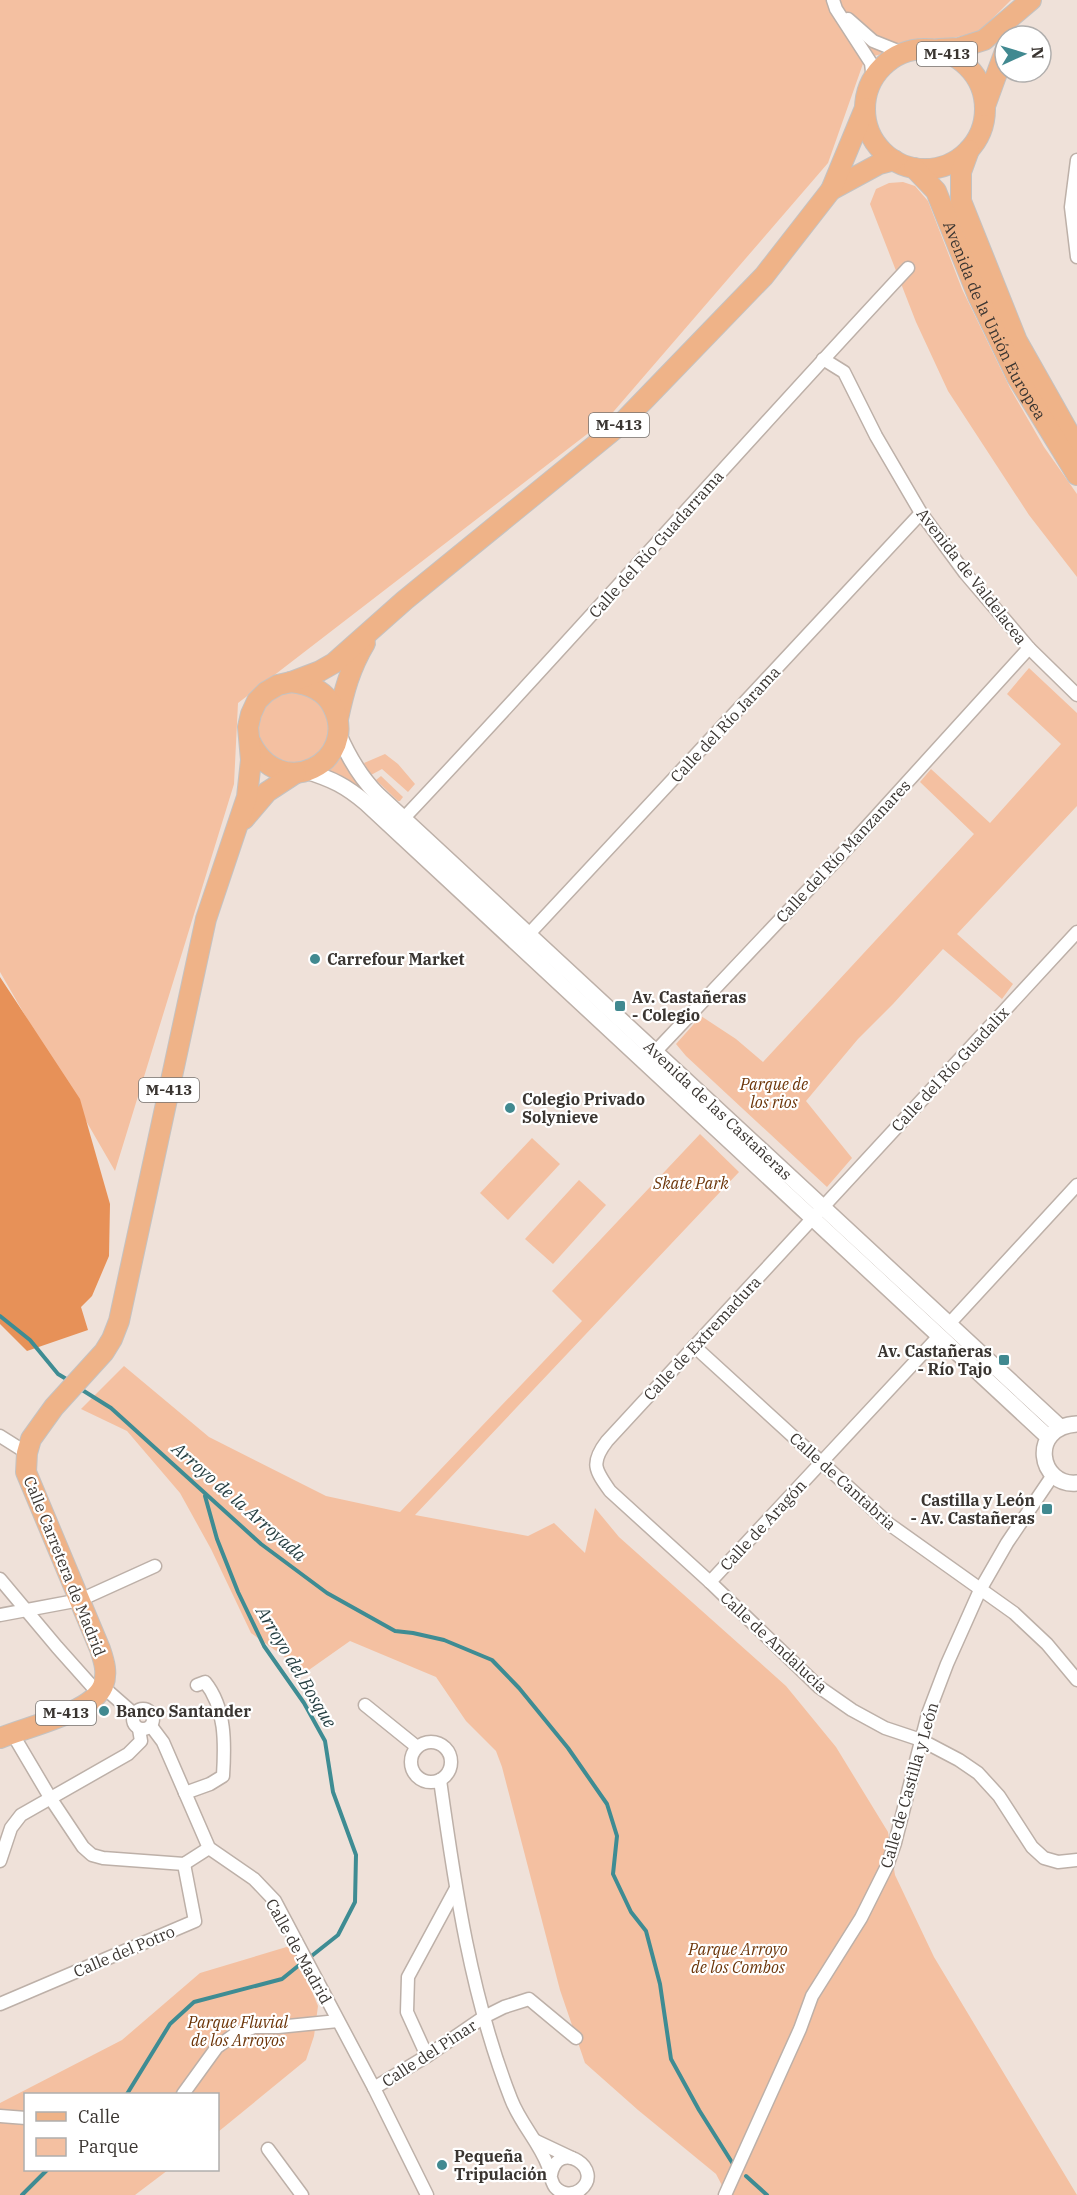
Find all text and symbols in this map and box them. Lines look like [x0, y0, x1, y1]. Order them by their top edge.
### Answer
north arrow [993, 24, 1053, 84]
road number: M-413 [917, 42, 977, 66]
text: N [1028, 46, 1048, 60]
street label: Avenida de la Unión Europea [939, 218, 1051, 424]
road number: M-413 [589, 413, 649, 437]
street label: Calle del Río Guadarrama [584, 466, 728, 622]
street label: Avenida de Valdelacea [913, 504, 1032, 648]
street label: Calle del Río Jarama [666, 661, 784, 786]
street label: Calle del Río Manzanares [771, 775, 915, 927]
place label: Carrefour Market [327, 949, 465, 969]
marker: Carrefour Market [308, 952, 322, 966]
place label: Av. Castañeras - Colegio [632, 987, 746, 1025]
marker: Av. Castañeras - Colegio [613, 999, 627, 1013]
street label: Calle del Río Guadalix [887, 1002, 1013, 1136]
street label: Avenida de las Castañeras [640, 1036, 796, 1184]
park label: Parque de los rios [739, 1074, 808, 1112]
road number: M-413 [139, 1078, 199, 1102]
place label: Colegio Privado Solynieve [522, 1089, 645, 1127]
marker: Colegio Privado Solynieve [503, 1101, 517, 1115]
park label: Skate Park [652, 1173, 729, 1193]
street label: Calle de Extremadura [639, 1271, 765, 1404]
place label: Av. Castañeras - Río Tajo [878, 1341, 992, 1379]
marker: Av. Castañeras - Río Tajo [997, 1353, 1011, 1367]
street label: Calle de Cantabria [786, 1428, 901, 1534]
water label: Arroyo de la Arroyada [167, 1436, 311, 1566]
street label: Calle Carretera de Madrid [20, 1473, 110, 1659]
street label: Calle de Aragón [716, 1475, 810, 1575]
place label: Castilla y León - Av. Castañeras [911, 1490, 1035, 1528]
marker: Castilla y León - Av. Castañeras [1040, 1502, 1054, 1516]
street label: Calle de Andalucía [716, 1587, 832, 1697]
water label: Arroyo del Bosque [251, 1601, 342, 1732]
street label: Calle de Castilla y León [876, 1700, 942, 1870]
road number: M-413 [36, 1701, 96, 1725]
place label: Banco Santander [116, 1701, 251, 1721]
marker: Banco Santander [97, 1704, 111, 1718]
street label: Calle de Madrid [262, 1895, 336, 2007]
street label: Calle del Potro [70, 1921, 178, 1981]
park label: Parque Arroyo de los Combos [687, 1939, 788, 1977]
park label: Parque Fluvial de los Arroyos [187, 2012, 289, 2050]
street label: Calle del Pinar [378, 2015, 480, 2091]
legend [24, 2093, 219, 2171]
text: Calle [78, 2105, 120, 2128]
text: Parque [78, 2135, 138, 2158]
place label: Pequeña Tripulación [454, 2146, 548, 2184]
marker: Pequeña Tripulación [435, 2158, 449, 2172]

